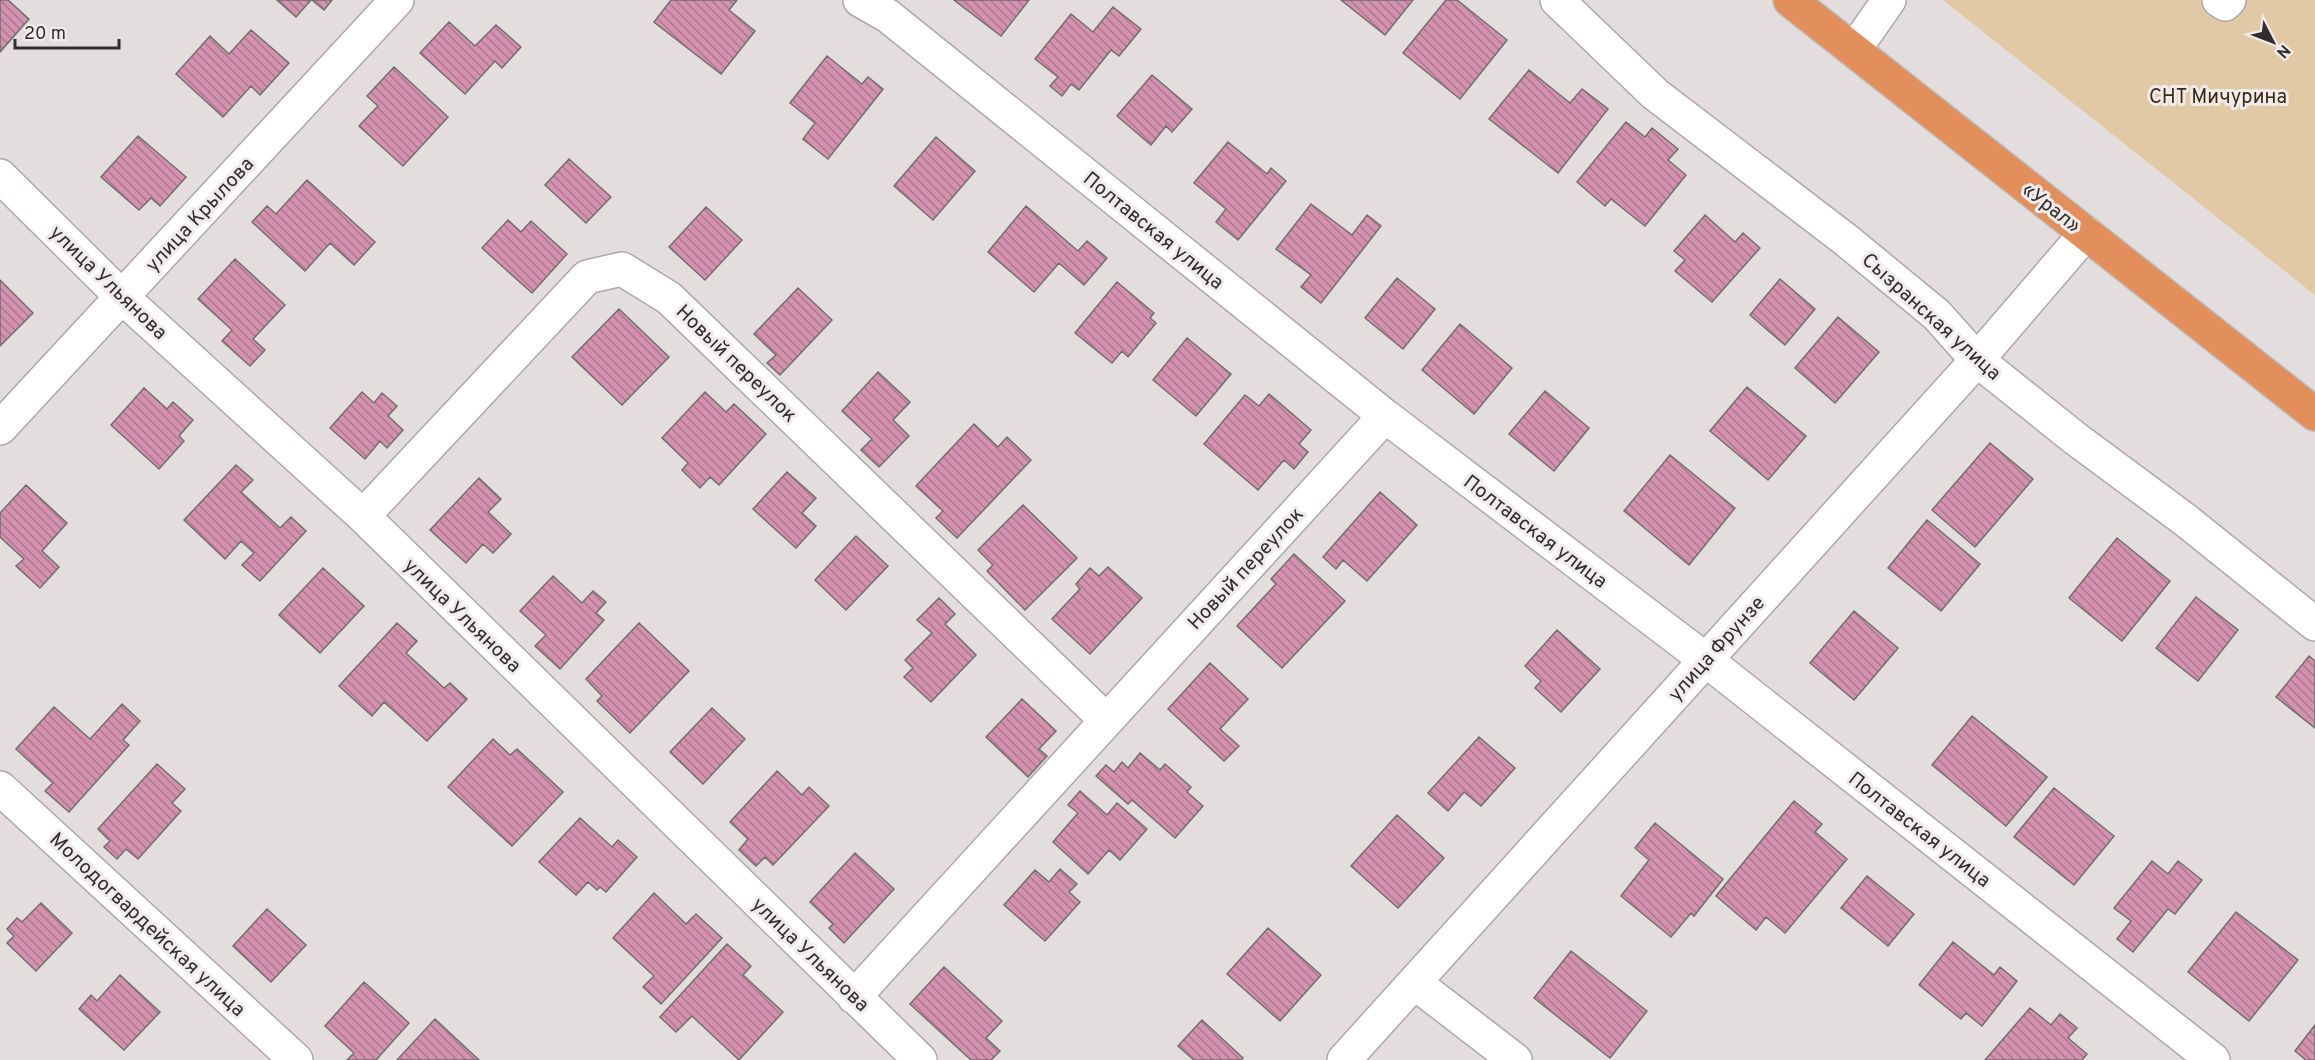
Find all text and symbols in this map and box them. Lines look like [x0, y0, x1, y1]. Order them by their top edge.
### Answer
scale bar [15, 12, 118, 50]
north arrow [2243, 12, 2303, 72]
text: 20 m [24, 23, 66, 46]
text: N [2271, 40, 2294, 62]
park label: СНТ Мичурина [2149, 85, 2287, 111]
street label: улица Крылова [140, 152, 260, 278]
street label: Полтавская улица [1077, 167, 1229, 296]
street label: «Урал» [2016, 177, 2085, 240]
street label: улица Ульянова [43, 221, 172, 346]
street label: Сызранская улица [1855, 248, 2006, 387]
street label: Новый переулок [669, 300, 802, 429]
street label: Полтавская улица [1457, 470, 1612, 595]
street label: Новый переулок [1183, 502, 1310, 636]
street label: улица Ульянова [397, 554, 526, 679]
street label: улица Фрунзе [1663, 591, 1772, 708]
street label: Полтавская улица [1842, 767, 1995, 894]
street label: Молодогвардейская улица [43, 828, 250, 1023]
street label: улица Ульянова [745, 893, 874, 1018]

